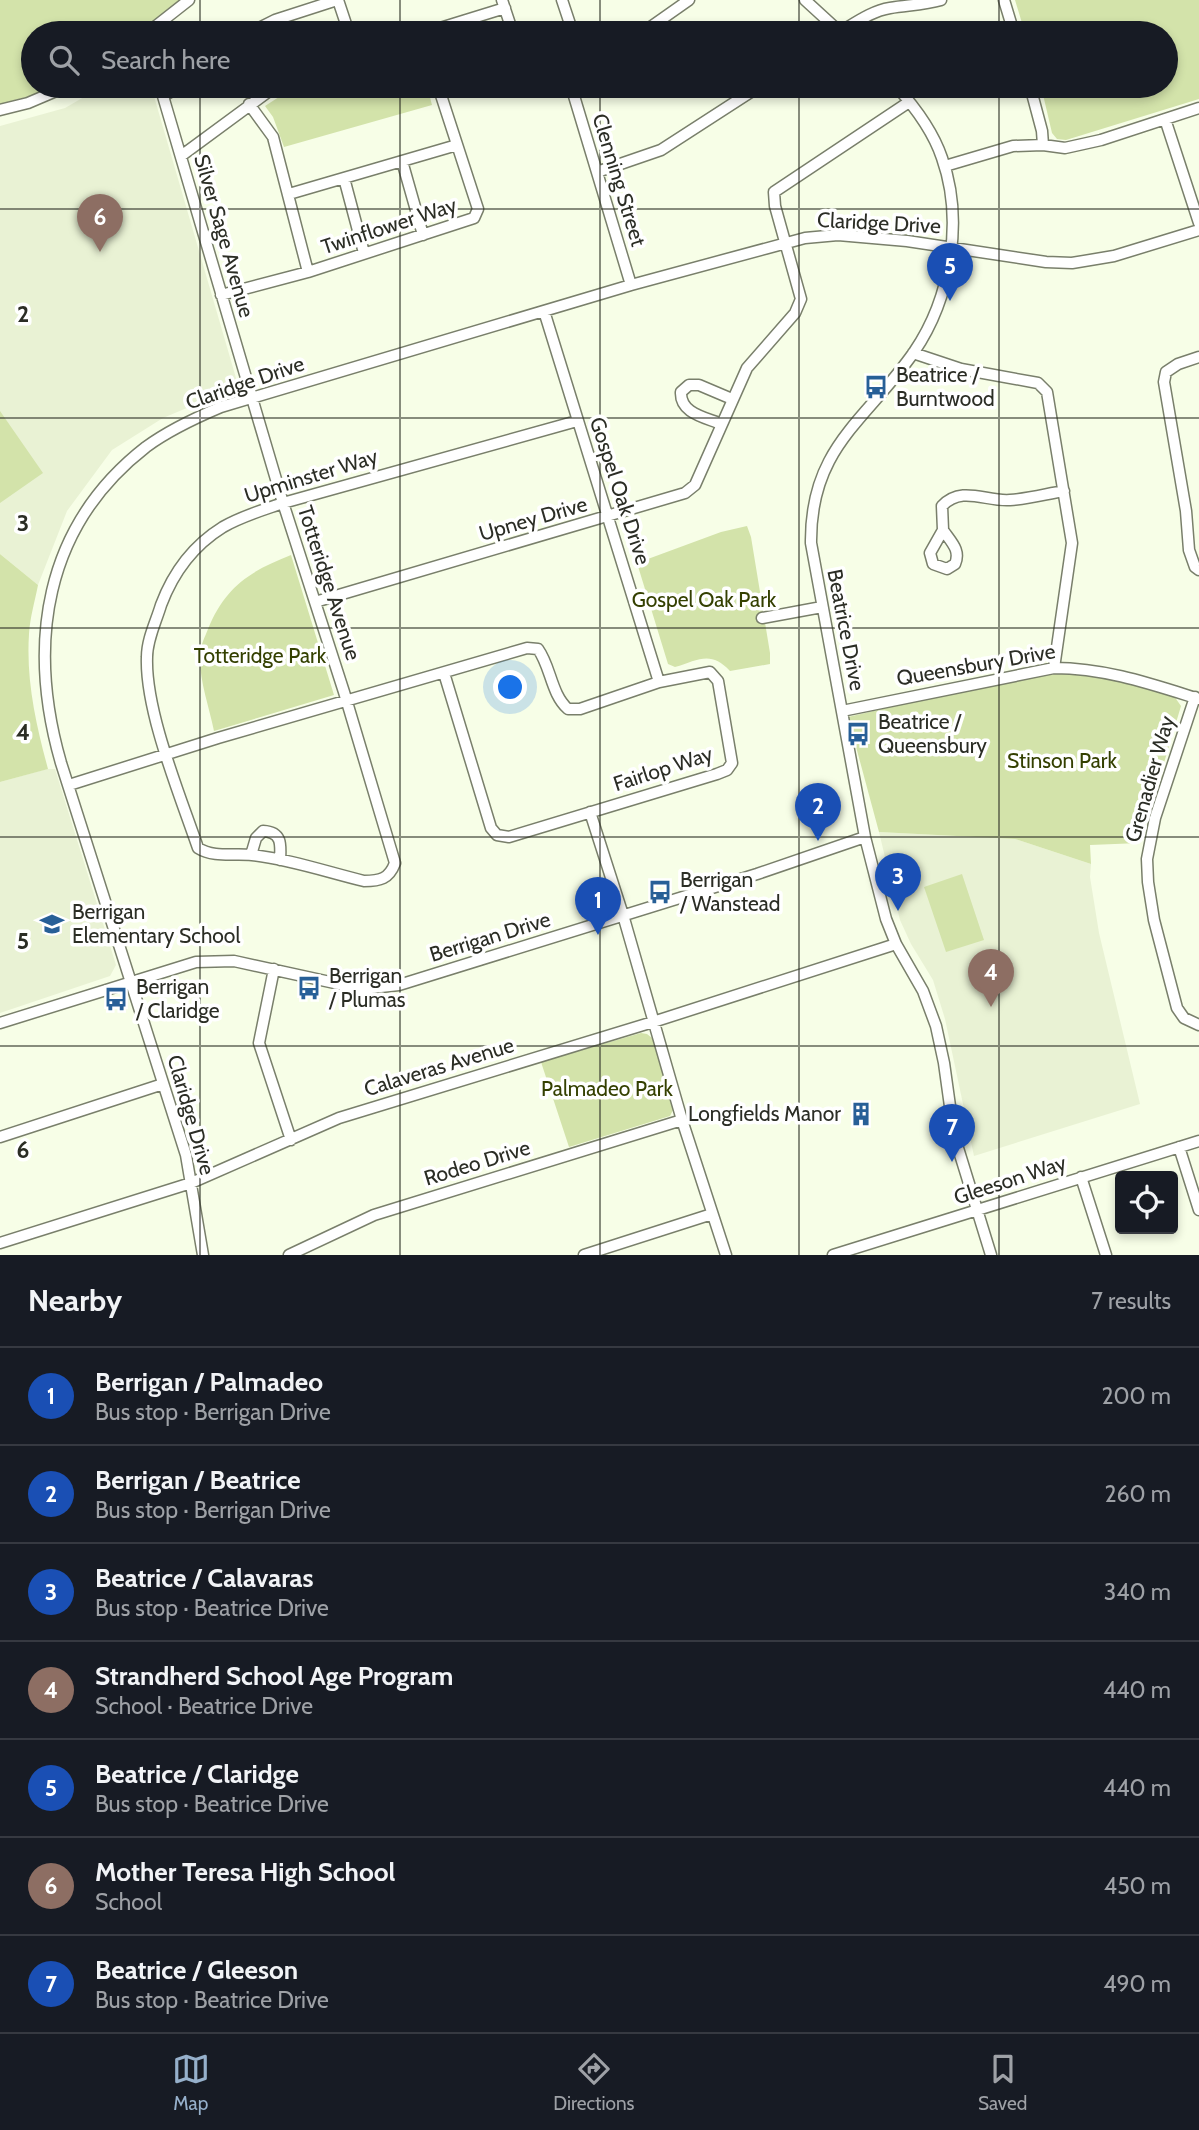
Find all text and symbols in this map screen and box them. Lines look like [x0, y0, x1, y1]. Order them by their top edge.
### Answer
search box [21, 21, 1178, 98]
icon: search [45, 41, 83, 79]
text: Search here [101, 44, 230, 76]
street label: Clenning Street [587, 111, 652, 249]
street label: Silver Sage Avenue [189, 151, 260, 321]
street label: Twinflower Way [318, 192, 460, 259]
pin: 6 [77, 194, 123, 252]
street label: Claridge Drive [817, 207, 942, 238]
pin: 5 [927, 243, 973, 301]
text: 2 [17, 300, 29, 328]
street label: Claridge Drive [182, 350, 308, 414]
place label: Beatrice / Burntwood [896, 362, 995, 411]
bus stop icon: Beatrice / Burntwood [862, 373, 890, 401]
street label: Gospel Oak Drive [585, 414, 656, 568]
street label: Upminster Way [241, 443, 381, 508]
street label: Upney Drive [476, 491, 590, 546]
street label: Totteridge Avenue [293, 502, 366, 664]
text: 3 [17, 509, 29, 537]
street label: Beatrice Drive [822, 567, 871, 693]
park label: Gospel Oak Park [632, 587, 777, 612]
street label: Queensbury Drive [895, 638, 1057, 691]
park label: Totteridge Park [194, 643, 327, 668]
your location [493, 670, 527, 704]
place label: Beatrice / Queensbury [878, 709, 987, 758]
street label: Grenadier Way [1120, 712, 1180, 845]
text: 4 [16, 718, 30, 746]
bus stop icon: Beatrice / Queensbury [844, 720, 872, 748]
street label: Fairlop Way [610, 741, 716, 796]
park label: Stinson Park [1007, 748, 1117, 773]
pin: 2 [795, 783, 841, 841]
pin: 3 [875, 853, 921, 911]
place label: Berrigan / Wanstead [679, 867, 781, 916]
pin: 1 [575, 877, 621, 935]
bus stop icon: Berrigan / Wanstead [646, 878, 674, 906]
place label: Berrigan Elementary School [72, 899, 240, 948]
street label: Berrigan Drive [426, 906, 554, 967]
school or university icon: Berrigan Elementary School [38, 910, 66, 938]
text: 5 [17, 927, 29, 955]
pin: 4 [968, 949, 1014, 1007]
place label: Berrigan / Plumas [328, 963, 406, 1012]
place label: Berrigan / Claridge [135, 974, 220, 1023]
bus stop icon: Berrigan / Plumas [295, 974, 323, 1002]
bus stop icon: Berrigan / Claridge [102, 985, 130, 1013]
street label: Calaveras Avenue [361, 1032, 517, 1101]
street label: Claridge Drive [162, 1052, 221, 1178]
park label: Palmadeo Park [541, 1076, 673, 1101]
building icon: Longfields Manor [847, 1100, 875, 1128]
place label: Longfields Manor [688, 1101, 841, 1126]
pin: 7 [929, 1104, 975, 1162]
street label: Rodeo Drive [421, 1134, 533, 1190]
text: 6 [17, 1136, 29, 1164]
street label: Gleeson Way [951, 1150, 1069, 1209]
map controls [1115, 1171, 1178, 1234]
button: locate [1115, 1171, 1178, 1234]
text: Nearby [28, 1282, 122, 1319]
text: 7 results [1091, 1287, 1171, 1315]
text: Berrigan / Palmadeo [95, 1366, 323, 1398]
text: 1 [47, 1382, 55, 1410]
text: 200 m [1101, 1382, 1171, 1410]
text: Bus stop · Berrigan Drive [95, 1398, 331, 1426]
text: Berrigan / Beatrice [95, 1464, 301, 1496]
text: 2 [45, 1480, 57, 1508]
text: 260 m [1104, 1480, 1171, 1508]
text: Bus stop · Berrigan Drive [95, 1496, 331, 1524]
text: Beatrice / Calavaras [95, 1562, 314, 1594]
text: 3 [45, 1578, 57, 1606]
text: 340 m [1104, 1578, 1171, 1606]
text: Bus stop · Beatrice Drive [95, 1594, 329, 1622]
text: Strandherd School Age Program [95, 1660, 453, 1692]
text: 4 [44, 1676, 58, 1704]
text: 440 m [1103, 1676, 1171, 1704]
text: School · Beatrice Drive [95, 1692, 313, 1720]
text: Beatrice / Claridge [95, 1758, 299, 1790]
text: 5 [45, 1774, 57, 1802]
text: 440 m [1103, 1774, 1171, 1802]
text: Bus stop · Beatrice Drive [95, 1790, 329, 1818]
text: Mother Teresa High School [95, 1856, 395, 1888]
text: 6 [45, 1872, 57, 1900]
text: 450 m [1104, 1872, 1171, 1900]
text: School [95, 1888, 162, 1916]
text: Beatrice / Gleeson [95, 1954, 298, 1986]
text: 7 [45, 1970, 57, 1998]
text: 490 m [1103, 1970, 1171, 1998]
text: Bus stop · Beatrice Drive [95, 1986, 329, 2014]
tab: Map [172, 2050, 210, 2115]
tab: Directions [553, 2050, 634, 2115]
tab: Saved [978, 2050, 1027, 2115]

